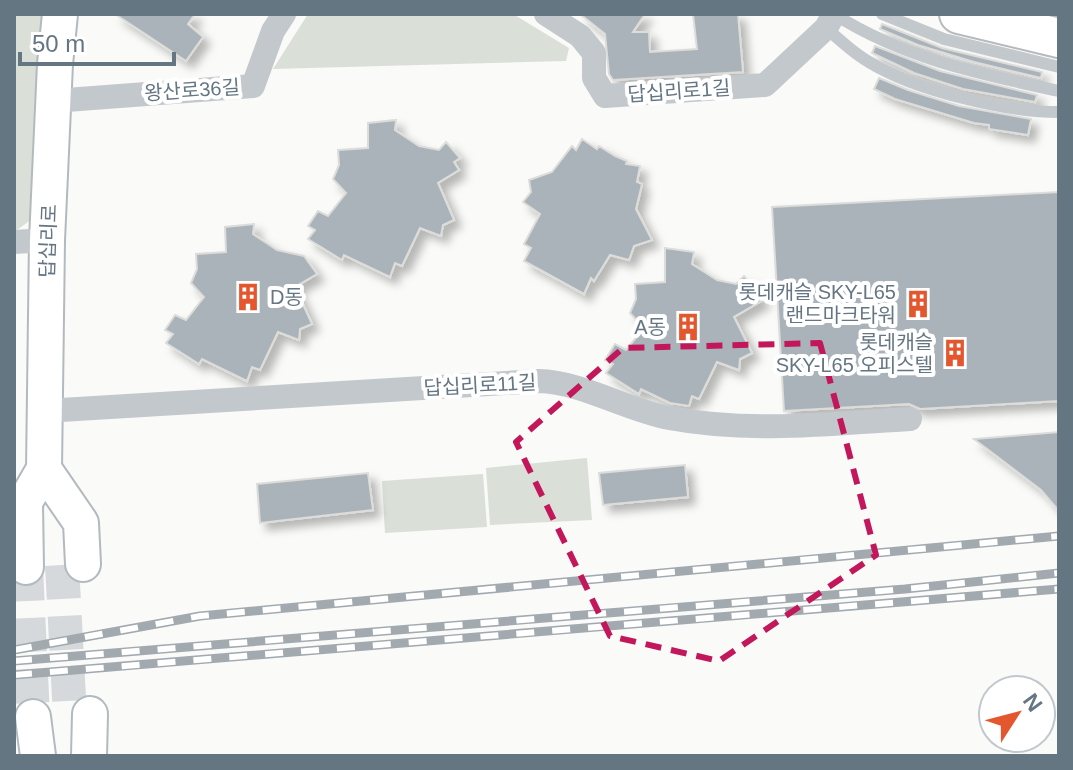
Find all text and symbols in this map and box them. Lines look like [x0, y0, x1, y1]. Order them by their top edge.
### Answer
scale bar [20, 16, 174, 66]
text: 50 m [32, 30, 85, 57]
street label: 왕산로36길 [143, 76, 241, 104]
street label: 답십리로1길 [627, 76, 731, 106]
street label: 답십리로 [36, 204, 60, 278]
place label: 롯데캐슬 SKY-L65 랜드마크타워 [739, 281, 896, 326]
building icon: D동 [233, 282, 263, 312]
place label: D동 [270, 286, 303, 308]
building icon: 롯데캐슬 SKY-L65 랜드마크타워 [903, 289, 933, 319]
building icon: A동 [673, 312, 703, 342]
place label: A동 [634, 316, 666, 338]
place label: 롯데캐슬 SKY-L65 오피스텔 [776, 331, 933, 376]
building icon: 롯데캐슬 SKY-L65 오피스텔 [940, 338, 970, 368]
street label: 답십리로11길 [423, 371, 537, 399]
north arrow [977, 674, 1057, 754]
text: N [1018, 689, 1048, 716]

